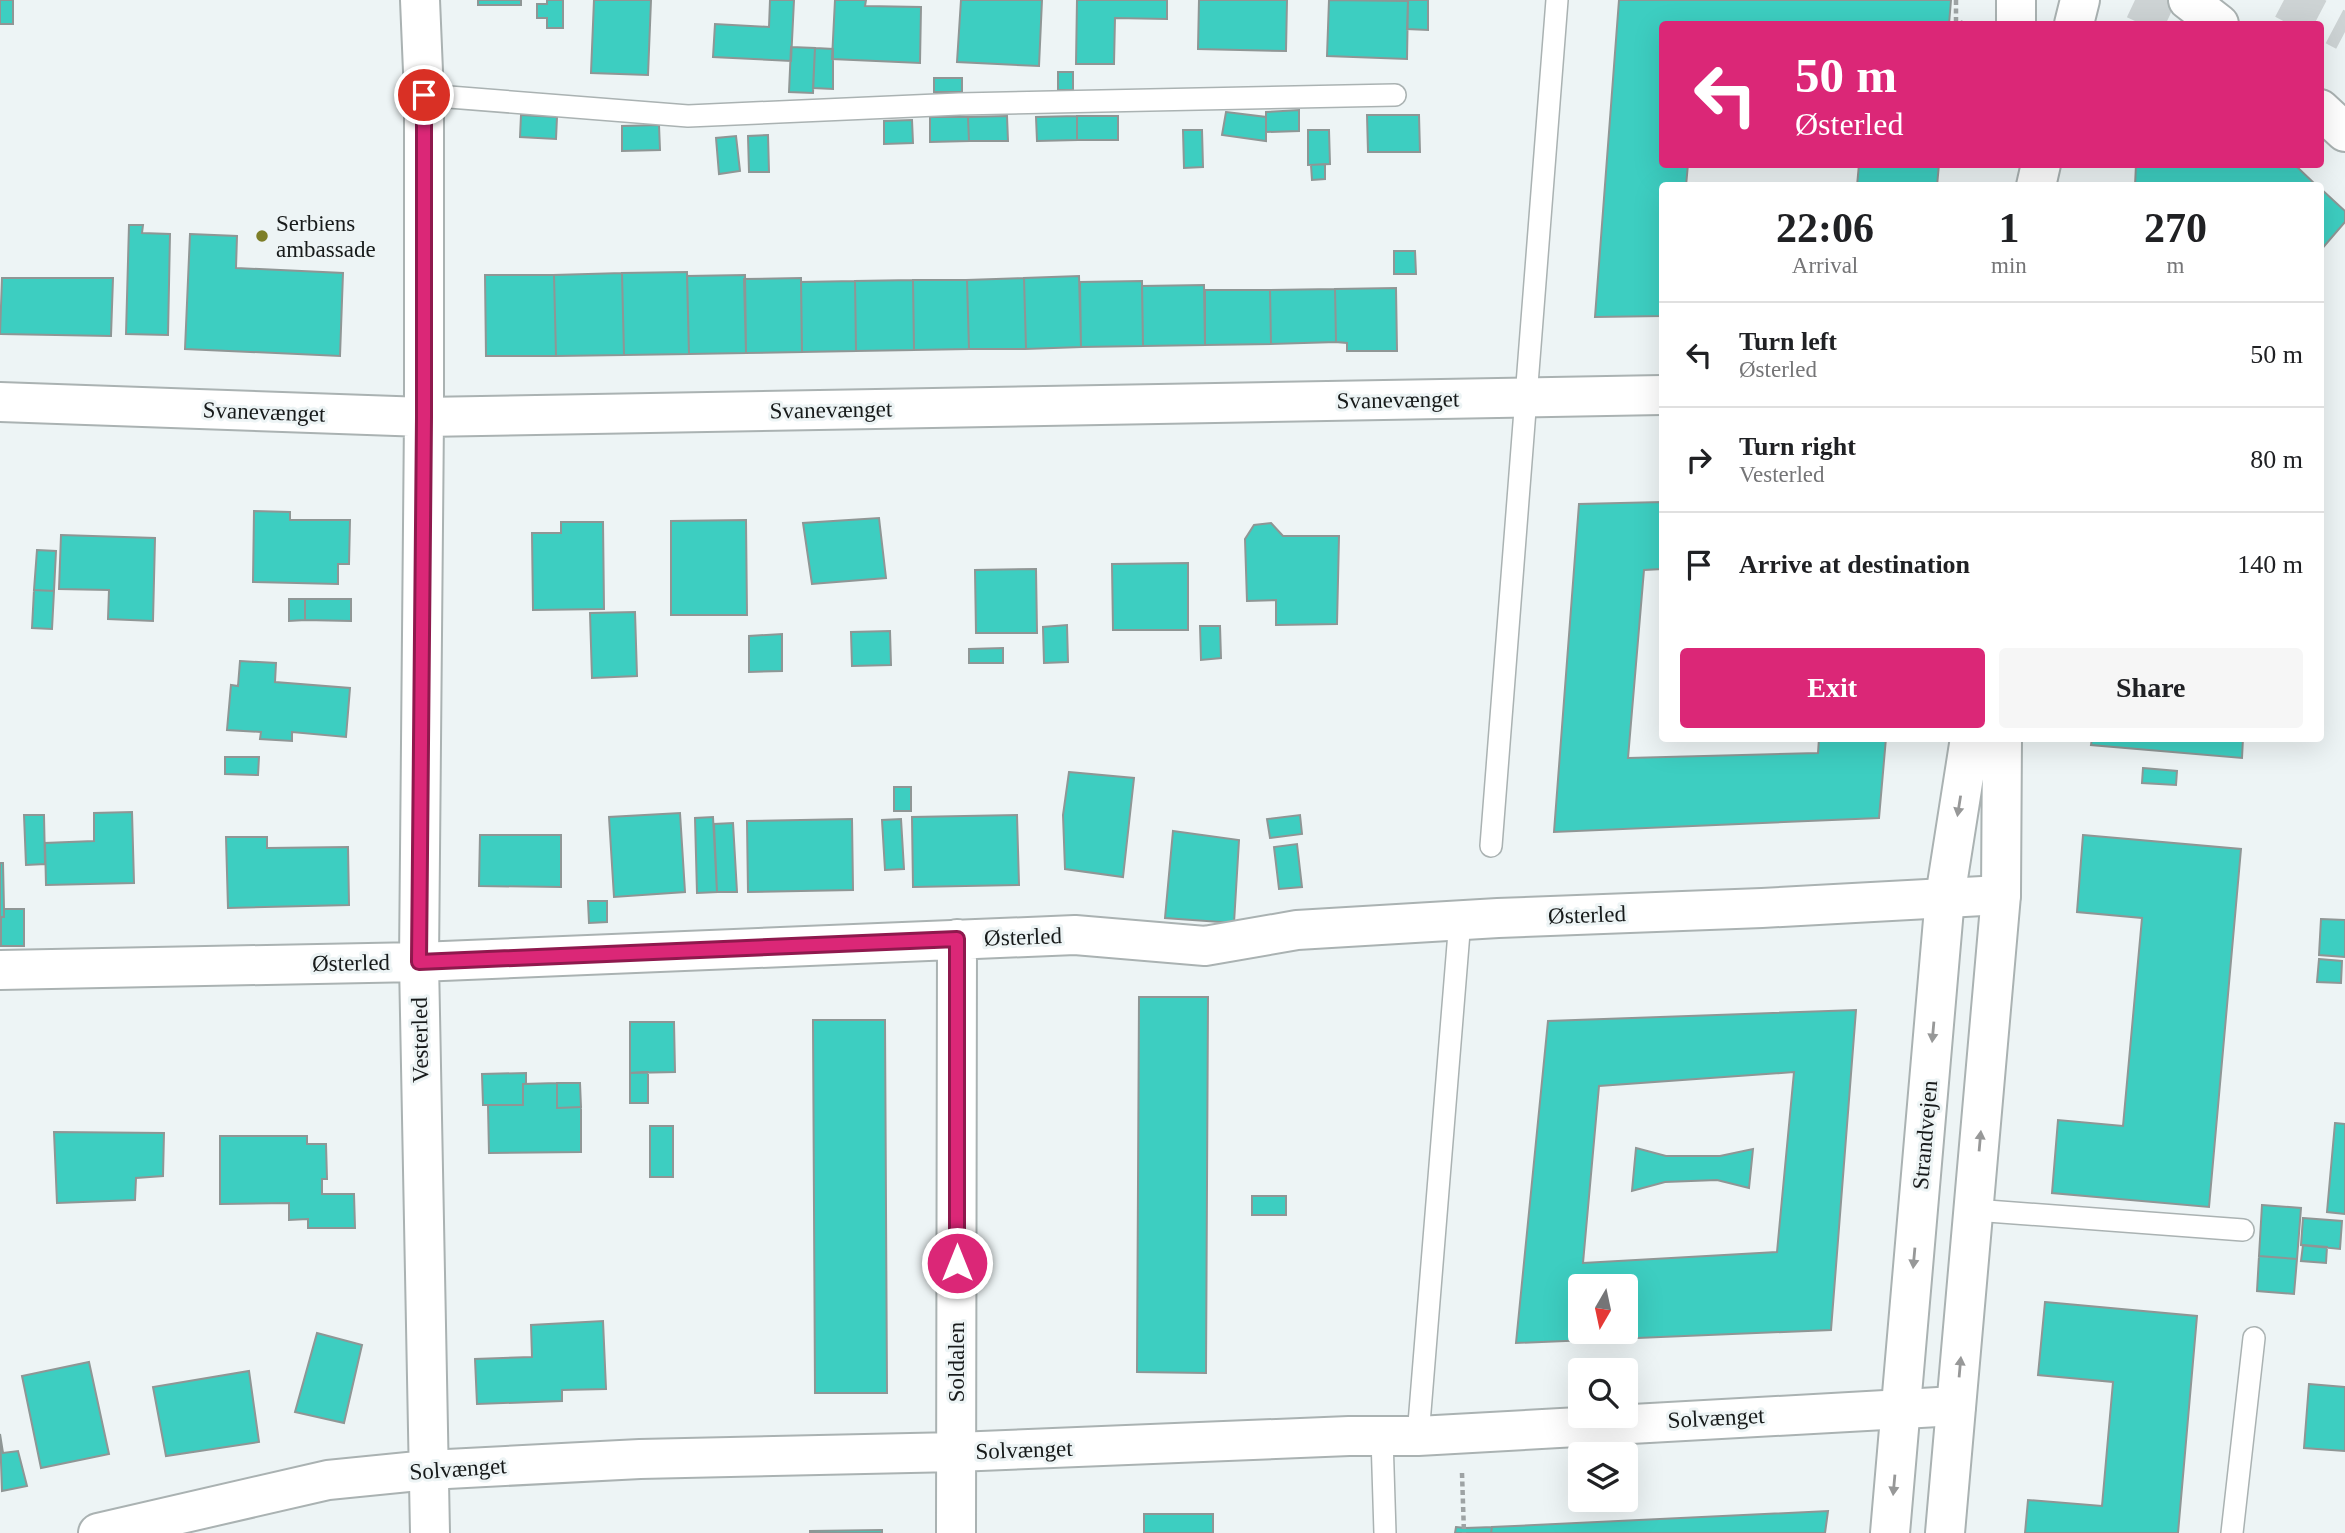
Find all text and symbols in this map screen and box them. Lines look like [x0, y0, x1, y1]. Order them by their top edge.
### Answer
text: 50 m [1795, 48, 1897, 103]
icon: left [1680, 49, 1771, 140]
pin [394, 65, 454, 125]
icon: arrive [405, 76, 443, 114]
text: Østerled [1795, 106, 1903, 142]
text: 22:06 [1776, 205, 1874, 251]
text: 1 [1998, 205, 2019, 251]
text: 270 [2144, 205, 2207, 251]
place label: Serbiens ambassade [276, 211, 376, 262]
marker: Serbiens ambassade [254, 228, 270, 244]
text: Arrival [1792, 253, 1858, 278]
text: min [1991, 253, 2027, 278]
text: m [2166, 253, 2184, 278]
text: Turn left [1739, 327, 1837, 356]
icon: left [1680, 336, 1718, 374]
text: 50 m [2250, 340, 2303, 369]
text: Østerled [1739, 357, 1817, 382]
street label: Svanevænget [1336, 386, 1460, 414]
street label: Svanevænget [769, 396, 893, 424]
street label: Svanevænget [202, 397, 326, 427]
text: Turn right [1739, 432, 1856, 461]
icon: right [1680, 441, 1718, 479]
text: 80 m [2250, 445, 2303, 474]
text: Vesterled [1739, 462, 1825, 487]
icon: arrive [1680, 546, 1718, 584]
text: Arrive at destination [1739, 550, 1970, 579]
text: 140 m [2237, 550, 2303, 579]
button: Exit [1680, 648, 1985, 728]
button: Share [1999, 648, 2303, 728]
one-way arrow [1953, 795, 1964, 817]
street label: Østerled [1548, 901, 1627, 929]
street label: Østerled [984, 923, 1063, 951]
street label: Østerled [312, 950, 391, 976]
street label: Vesterled [407, 997, 433, 1083]
one-way arrow [1927, 1021, 1938, 1043]
street label: Strandvejen [1908, 1079, 1942, 1191]
one-way arrow [1975, 1130, 1986, 1152]
position arrow [920, 1226, 994, 1300]
one-way arrow [1908, 1248, 1919, 1270]
north arrow [1568, 1274, 1638, 1344]
map controls [1568, 1274, 1638, 1512]
street label: Soldalen [944, 1321, 969, 1402]
one-way arrow [1955, 1356, 1966, 1378]
button: search [1568, 1358, 1638, 1428]
street label: Solvænget [1667, 1403, 1766, 1433]
street label: Solvænget [975, 1436, 1074, 1464]
button: layers [1568, 1442, 1638, 1512]
street label: Solvænget [409, 1453, 508, 1485]
one-way arrow [1889, 1474, 1900, 1496]

